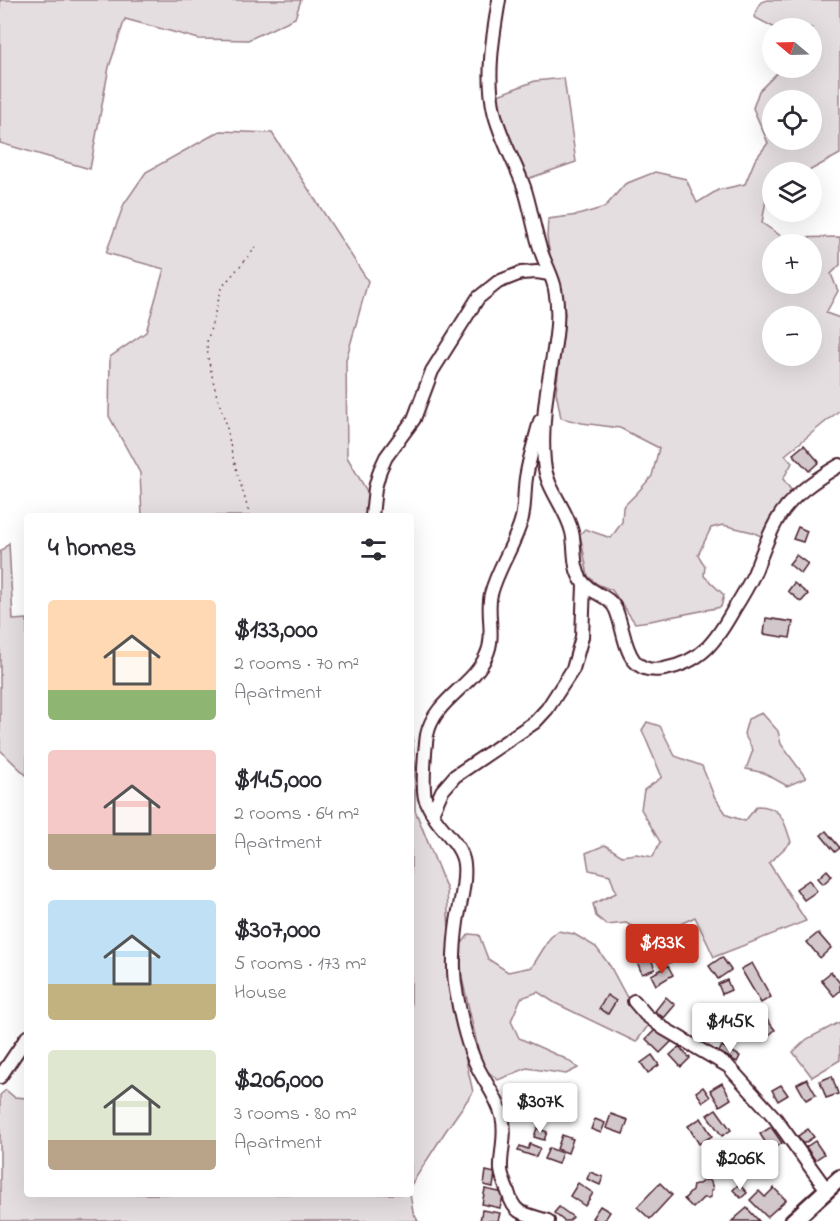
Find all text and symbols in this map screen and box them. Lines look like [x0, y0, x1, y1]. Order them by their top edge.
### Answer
north arrow [762, 18, 822, 78]
map controls [762, 18, 822, 366]
button: locate [762, 90, 822, 150]
button: layers [762, 162, 822, 222]
button: + [762, 234, 822, 294]
button: − [762, 306, 822, 366]
text: 4 homes [48, 530, 136, 568]
icon: filters [357, 533, 390, 566]
text: $133,000 [234, 612, 318, 650]
icon: home [96, 624, 168, 696]
text: 2 rooms · 70 m² [234, 650, 359, 679]
text: Apartment [234, 679, 322, 708]
text: $145,000 [234, 762, 322, 800]
icon: home [96, 774, 168, 846]
text: 2 rooms · 64 m² [234, 800, 359, 829]
text: Apartment [234, 829, 322, 858]
text: $307,000 [234, 912, 321, 950]
icon: home [96, 924, 168, 996]
pin: $133K [620, 924, 704, 975]
text: $133K [640, 929, 684, 958]
text: 5 rooms · 173 m² [234, 950, 367, 979]
text: House [234, 979, 287, 1008]
pin: $145K [688, 1003, 772, 1054]
text: $145K [706, 1008, 754, 1037]
text: $206,000 [234, 1062, 324, 1100]
icon: home [96, 1074, 168, 1146]
pin: $307K [498, 1083, 582, 1134]
text: $307K [517, 1088, 563, 1117]
text: 3 rooms · 80 m² [234, 1100, 357, 1129]
text: Apartment [234, 1129, 322, 1158]
pin: $206K [698, 1140, 782, 1191]
text: $206K [715, 1145, 765, 1174]

